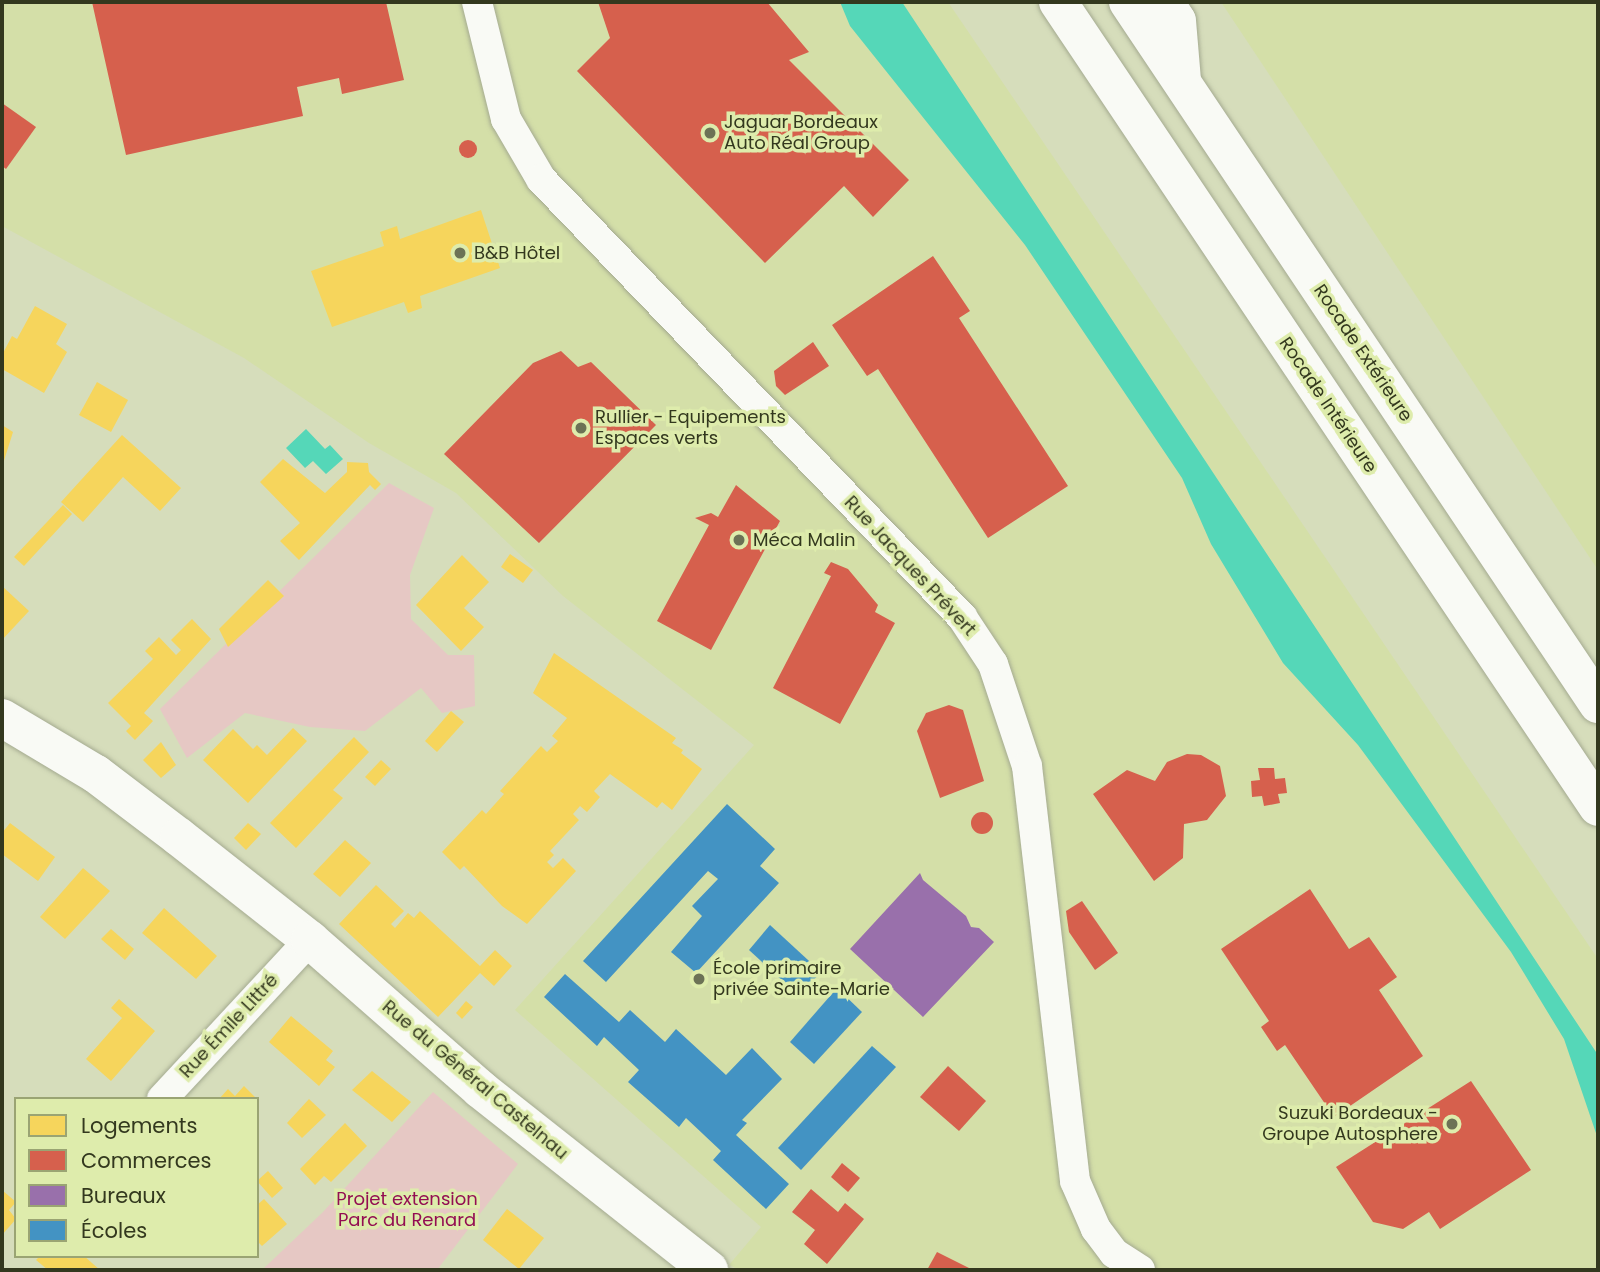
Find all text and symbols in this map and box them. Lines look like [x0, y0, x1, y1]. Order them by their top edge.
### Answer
place label: Jaguar Bordeaux Auto Réal Group [724, 112, 878, 154]
marker: Jaguar Bordeaux Auto Réal Group [702, 125, 718, 141]
place label: B&B Hôtel [474, 242, 560, 264]
marker: B&B Hôtel [452, 245, 468, 261]
street label: Rocade Extérieure [1309, 280, 1417, 426]
street label: Rocade Intérieure [1275, 333, 1381, 477]
place label: Rullier - Equipements Espaces verts [595, 407, 786, 450]
marker: Rullier - Equipements Espaces verts [573, 420, 589, 436]
street label: Rue Jacques Prévert [840, 492, 980, 640]
place label: Méca Malin [753, 529, 856, 551]
marker: Méca Malin [731, 532, 747, 548]
place label: École primaire privée Sainte-Marie [713, 958, 890, 1000]
street label: Rue Émile Littré [175, 970, 283, 1082]
marker: École primaire privée Sainte-Marie [691, 971, 707, 987]
street label: Rue du Général Castelnau [378, 996, 572, 1164]
legend [14, 1097, 259, 1258]
place label: Suzuki Bordeaux - Groupe Autosphere [1262, 1103, 1438, 1146]
text: Logements [81, 1111, 197, 1140]
marker: Suzuki Bordeaux - Groupe Autosphere [1444, 1116, 1460, 1132]
text: Commerces [81, 1146, 212, 1175]
text: Bureaux [81, 1181, 166, 1210]
park label: Projet extension Parc du Renard [336, 1189, 478, 1232]
text: Écoles [81, 1216, 147, 1245]

